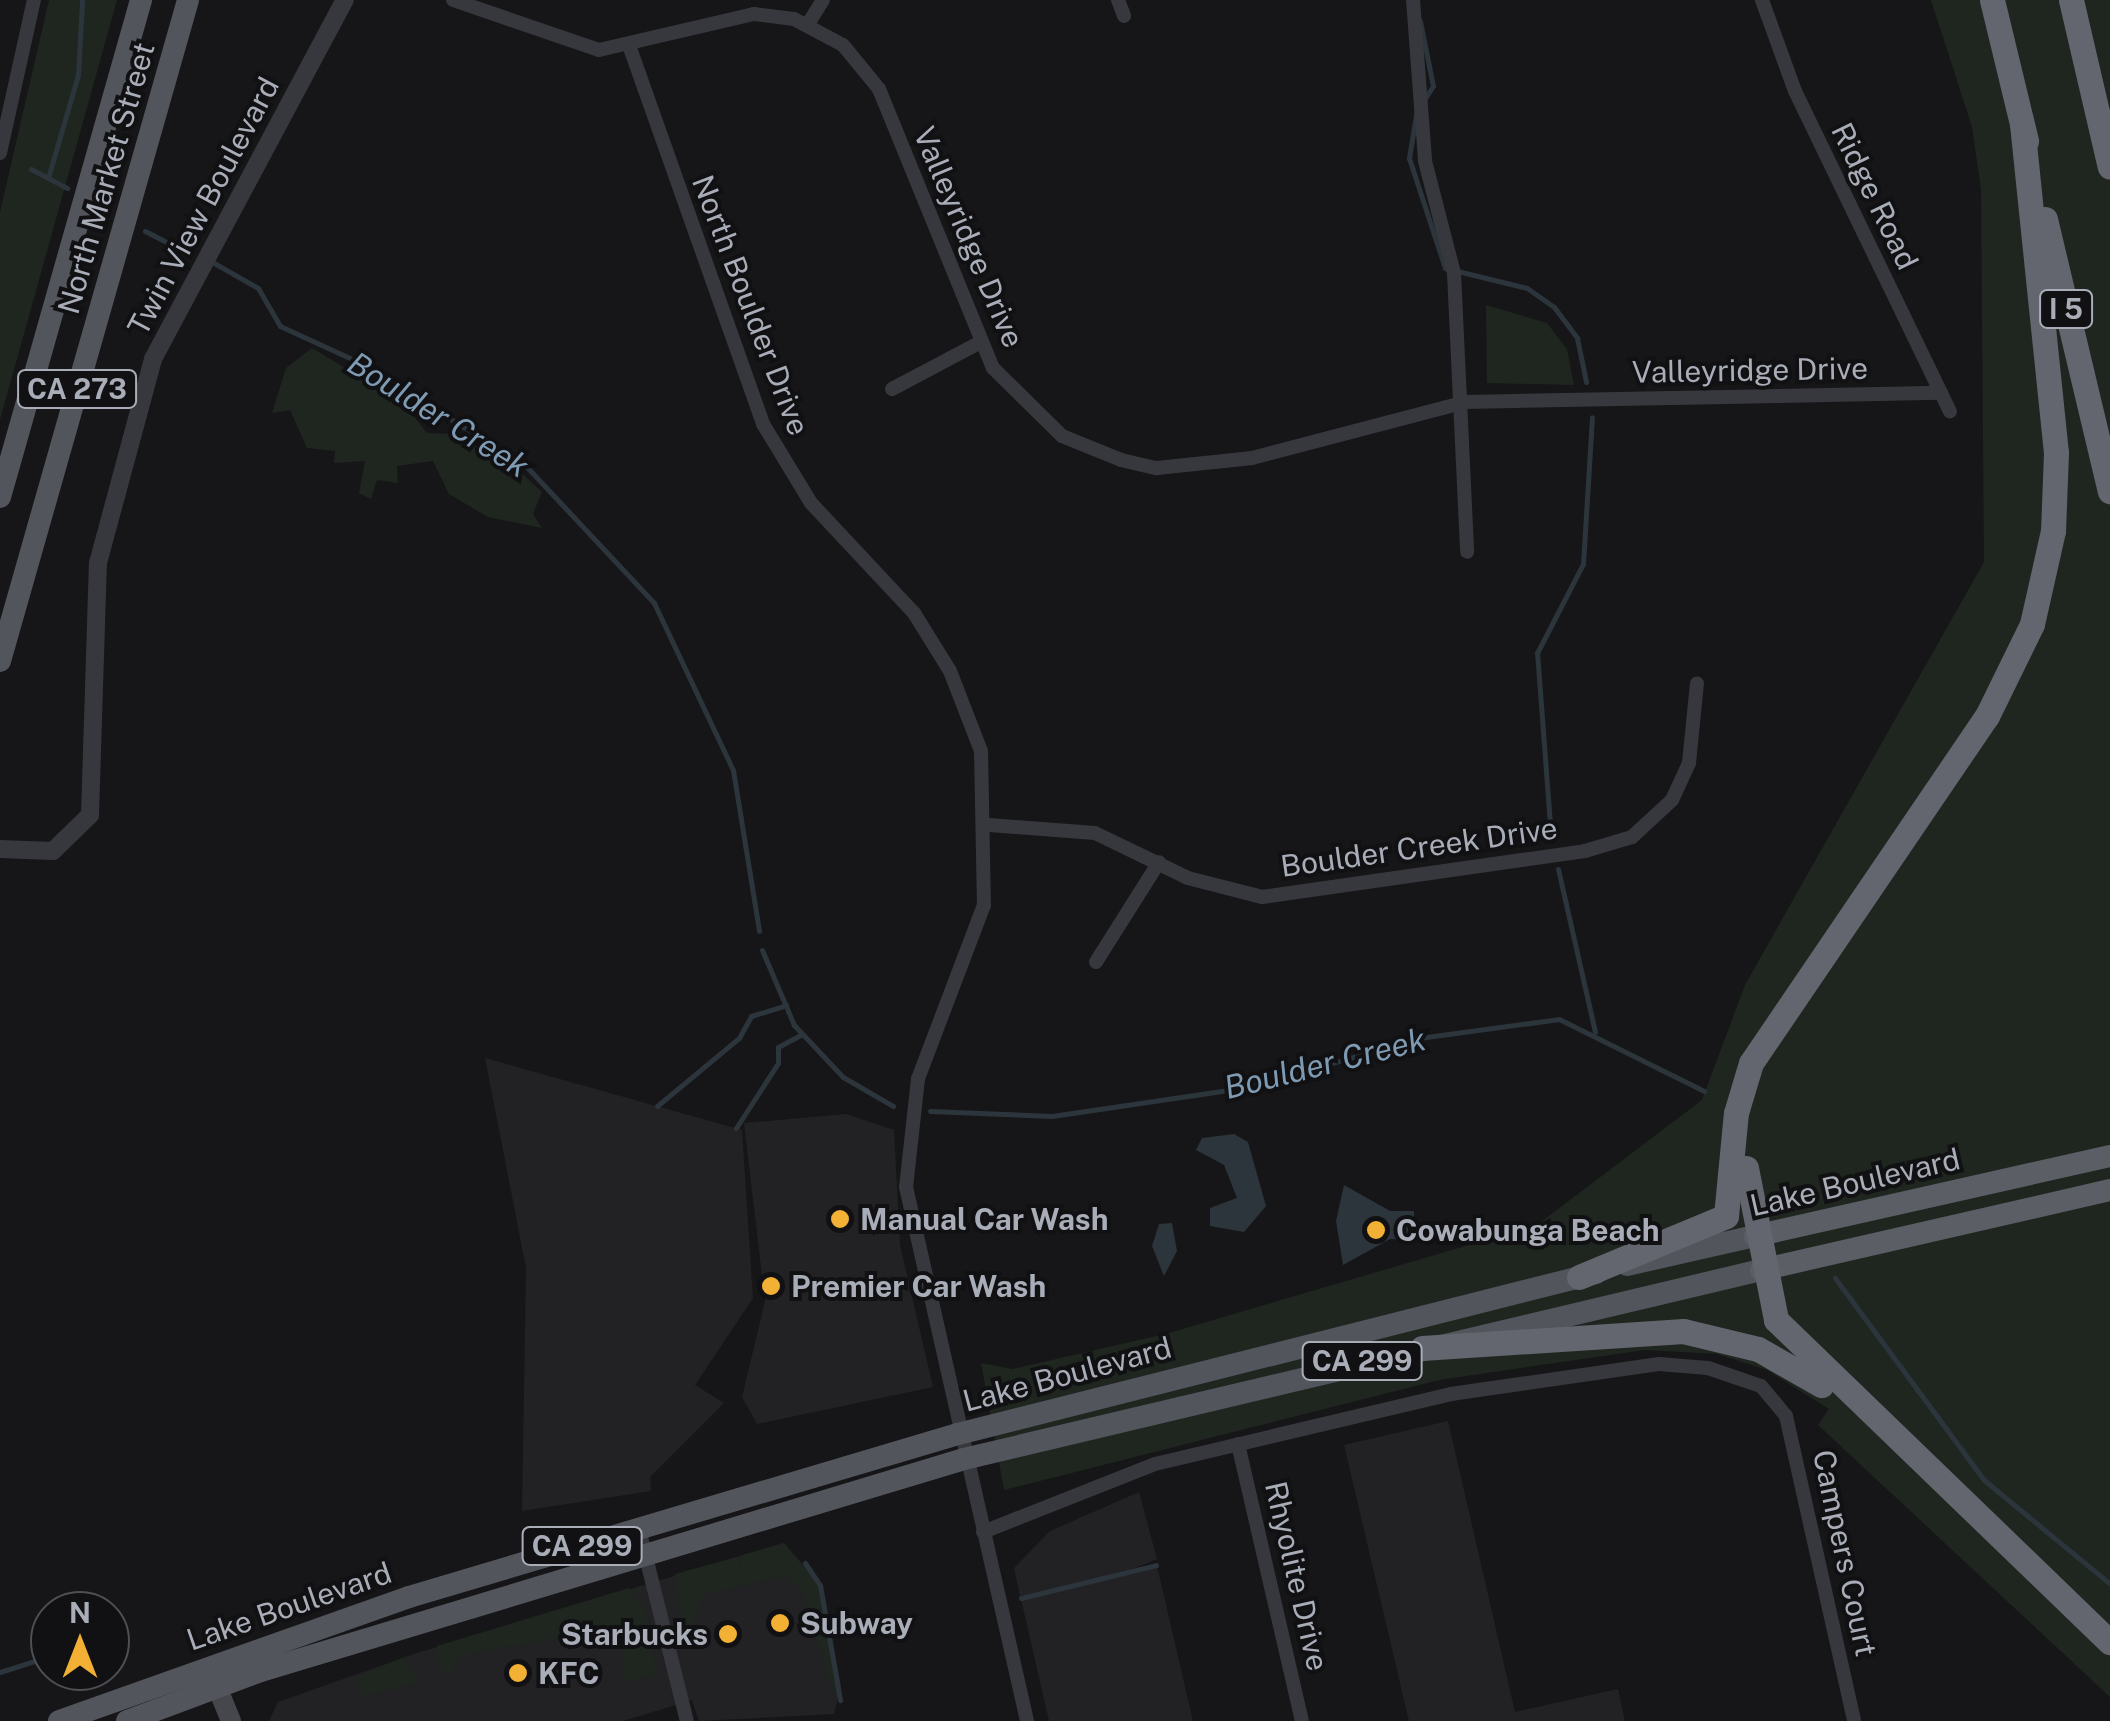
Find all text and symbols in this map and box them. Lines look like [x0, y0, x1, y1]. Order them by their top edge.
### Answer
street label: North Market Street [50, 38, 162, 318]
street label: Twin View Boulevard [120, 71, 286, 341]
street label: Ridge Road [1824, 117, 1926, 275]
street label: Valleyridge Drive [906, 121, 1032, 353]
street label: North Boulder Drive [685, 170, 817, 440]
road number: I 5 [2038, 286, 2094, 332]
water label: Boulder Creek [340, 344, 536, 486]
street label: Valleyridge Drive [1631, 350, 1869, 390]
road number: CA 273 [17, 366, 137, 412]
street label: Boulder Creek Drive [1278, 810, 1560, 884]
water label: Boulder Creek [1220, 1020, 1430, 1108]
street label: Lake Boulevard [1747, 1140, 1963, 1224]
place label: Manual Car Wash [860, 1201, 1109, 1237]
marker: Manual Car Wash [829, 1208, 851, 1230]
place label: Cowabunga Beach [1396, 1212, 1660, 1248]
marker: Cowabunga Beach [1365, 1219, 1387, 1241]
place label: Premier Car Wash [791, 1268, 1047, 1304]
marker: Premier Car Wash [760, 1275, 782, 1297]
street label: Lake Boulevard [959, 1329, 1175, 1419]
road number: CA 299 [1300, 1338, 1424, 1384]
street label: Campers Court [1806, 1447, 1884, 1659]
street label: Rhyolite Drive [1258, 1478, 1336, 1674]
road number: CA 299 [520, 1523, 644, 1569]
street label: Lake Boulevard [182, 1554, 396, 1658]
north arrow [30, 1591, 130, 1691]
text: N [69, 1596, 91, 1629]
place label: Subway [800, 1605, 913, 1641]
marker: Subway [769, 1612, 791, 1634]
place label: Starbucks [561, 1616, 708, 1652]
marker: Starbucks [717, 1623, 739, 1645]
place label: KFC [538, 1655, 599, 1691]
marker: KFC [507, 1662, 529, 1684]

